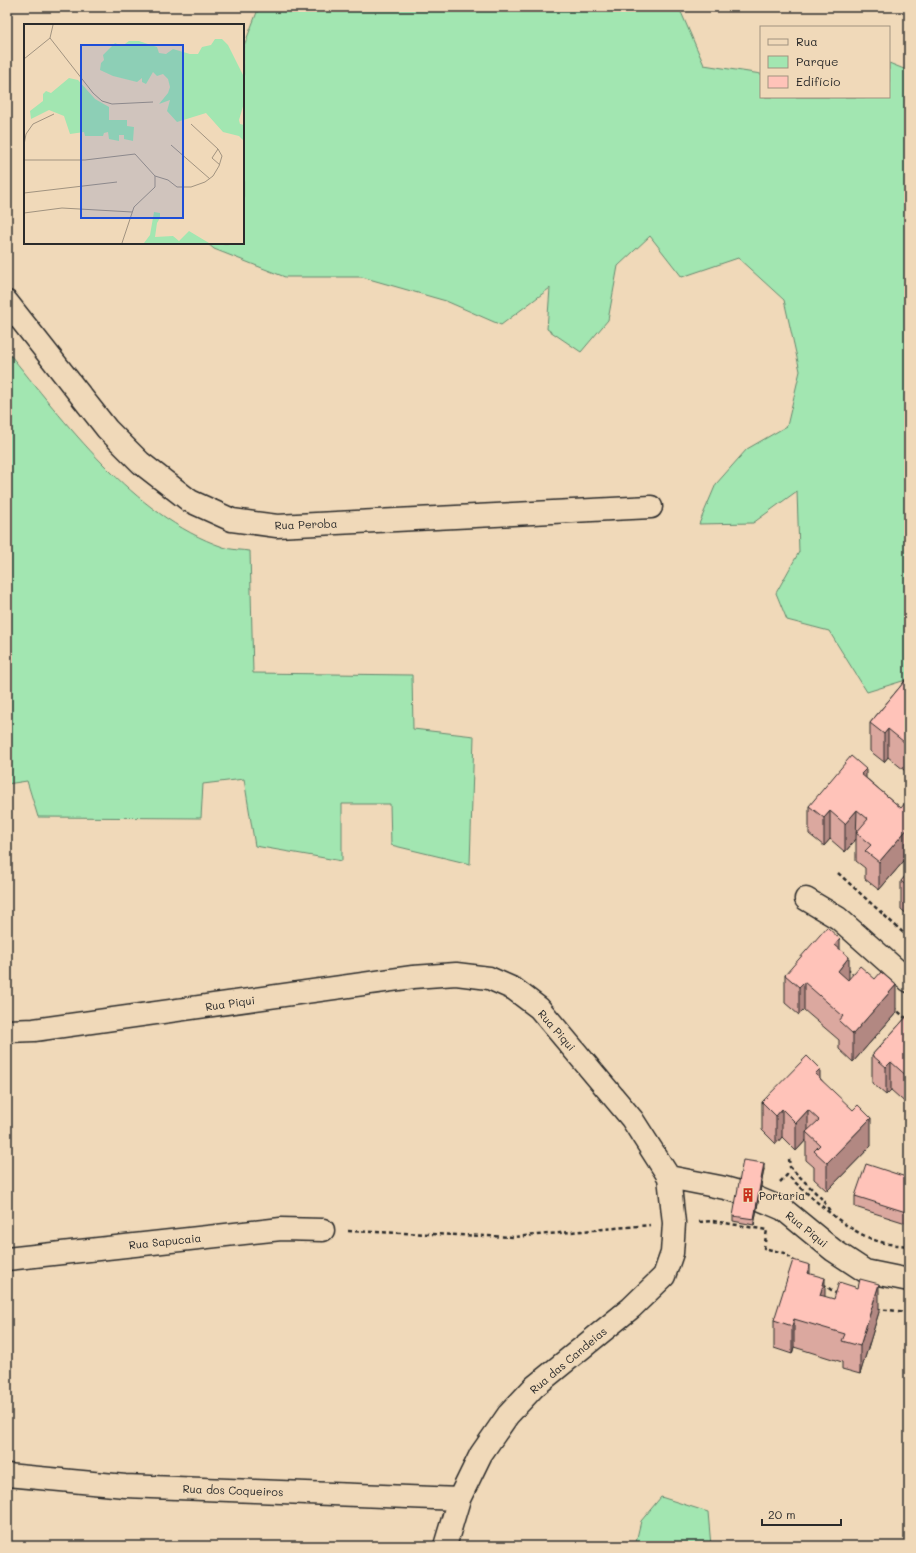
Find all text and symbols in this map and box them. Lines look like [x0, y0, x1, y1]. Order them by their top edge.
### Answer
inset map [24, 24, 244, 244]
legend [760, 26, 890, 98]
text: Rua [796, 33, 818, 49]
text: Parque [796, 53, 839, 69]
text: Edifício [796, 73, 840, 89]
street label: Rua Peroba [274, 515, 338, 533]
street label: Rua Piqui [204, 992, 256, 1014]
street label: Rua Piqui [535, 1006, 579, 1054]
building icon: Portaria [740, 1187, 756, 1203]
place label: Portaria [759, 1188, 805, 1203]
street label: Rua Piqui [783, 1207, 831, 1251]
street label: Rua Sapucaia [128, 1230, 202, 1252]
street label: Rua das Candeias [526, 1323, 610, 1397]
street label: Rua dos Coqueiros [182, 1481, 284, 1499]
scale bar [762, 1501, 841, 1527]
text: 20 m [768, 1506, 796, 1522]

